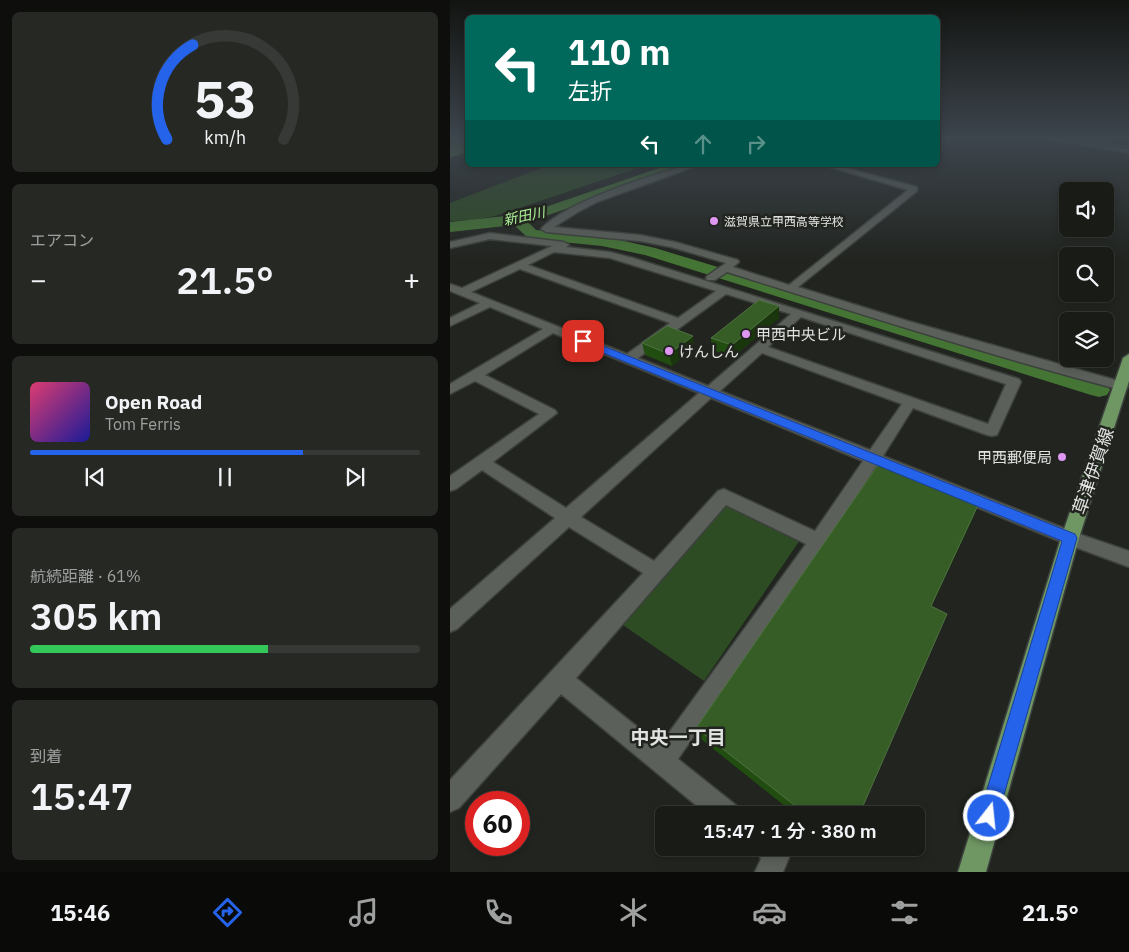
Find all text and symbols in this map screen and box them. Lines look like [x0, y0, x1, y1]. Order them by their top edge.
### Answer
text: 110 m [568, 29, 671, 75]
icon: left [485, 35, 550, 100]
text: 53 [194, 65, 256, 132]
text: 左折 [568, 76, 612, 105]
text: km/h [204, 126, 246, 149]
icon: left [636, 130, 664, 158]
icon: ahead [689, 130, 717, 158]
icon: right [742, 130, 770, 158]
map controls [1059, 182, 1114, 367]
button: sound [1059, 182, 1114, 237]
water label: 新田川 [502, 202, 548, 229]
place label: 滋賀県立甲西高等学校 [724, 214, 844, 229]
marker: 滋賀県立甲西高等学校 [708, 215, 720, 227]
text: エアコン [30, 230, 94, 250]
button: search [1059, 247, 1114, 302]
text: 21.5° [176, 255, 274, 304]
text: − [30, 261, 47, 298]
text: + [403, 261, 420, 298]
button: layers [1059, 312, 1114, 367]
pin [562, 320, 604, 362]
place label: 甲西中央ビル [756, 325, 846, 344]
icon: arrive [569, 327, 597, 355]
marker: 甲西中央ビル [740, 328, 752, 340]
place label: けんしん [679, 342, 739, 361]
marker: けんしん [663, 345, 675, 357]
text: Open Road [105, 390, 202, 414]
text: Tom Ferris [105, 414, 181, 434]
street label: 草津伊賀線 [1067, 425, 1119, 517]
place label: 甲西郵便局 [977, 448, 1052, 467]
marker: 甲西郵便局 [1056, 451, 1068, 463]
icon: previous [81, 463, 109, 491]
icon: pause [211, 463, 239, 491]
icon: next [341, 463, 369, 491]
text: 航続距離 · 61% [30, 566, 141, 586]
text: 305 km [30, 591, 162, 640]
district label: 中央一丁目 [630, 725, 726, 749]
text: 到着 [30, 746, 62, 766]
text: 15:47 [30, 771, 133, 820]
position arrow [962, 789, 1014, 841]
speed limit sign: 60 [465, 791, 530, 856]
text: 15:47 · 1 分 · 380 m [703, 819, 877, 843]
icon: directions [210, 895, 245, 930]
icon: music [346, 895, 381, 930]
icon: phone [481, 895, 516, 930]
icon: climate [616, 895, 651, 930]
icon: car [752, 895, 787, 930]
icon: filters [887, 895, 922, 930]
text: 15:46 [50, 898, 110, 927]
text: 21.5° [1022, 898, 1079, 927]

